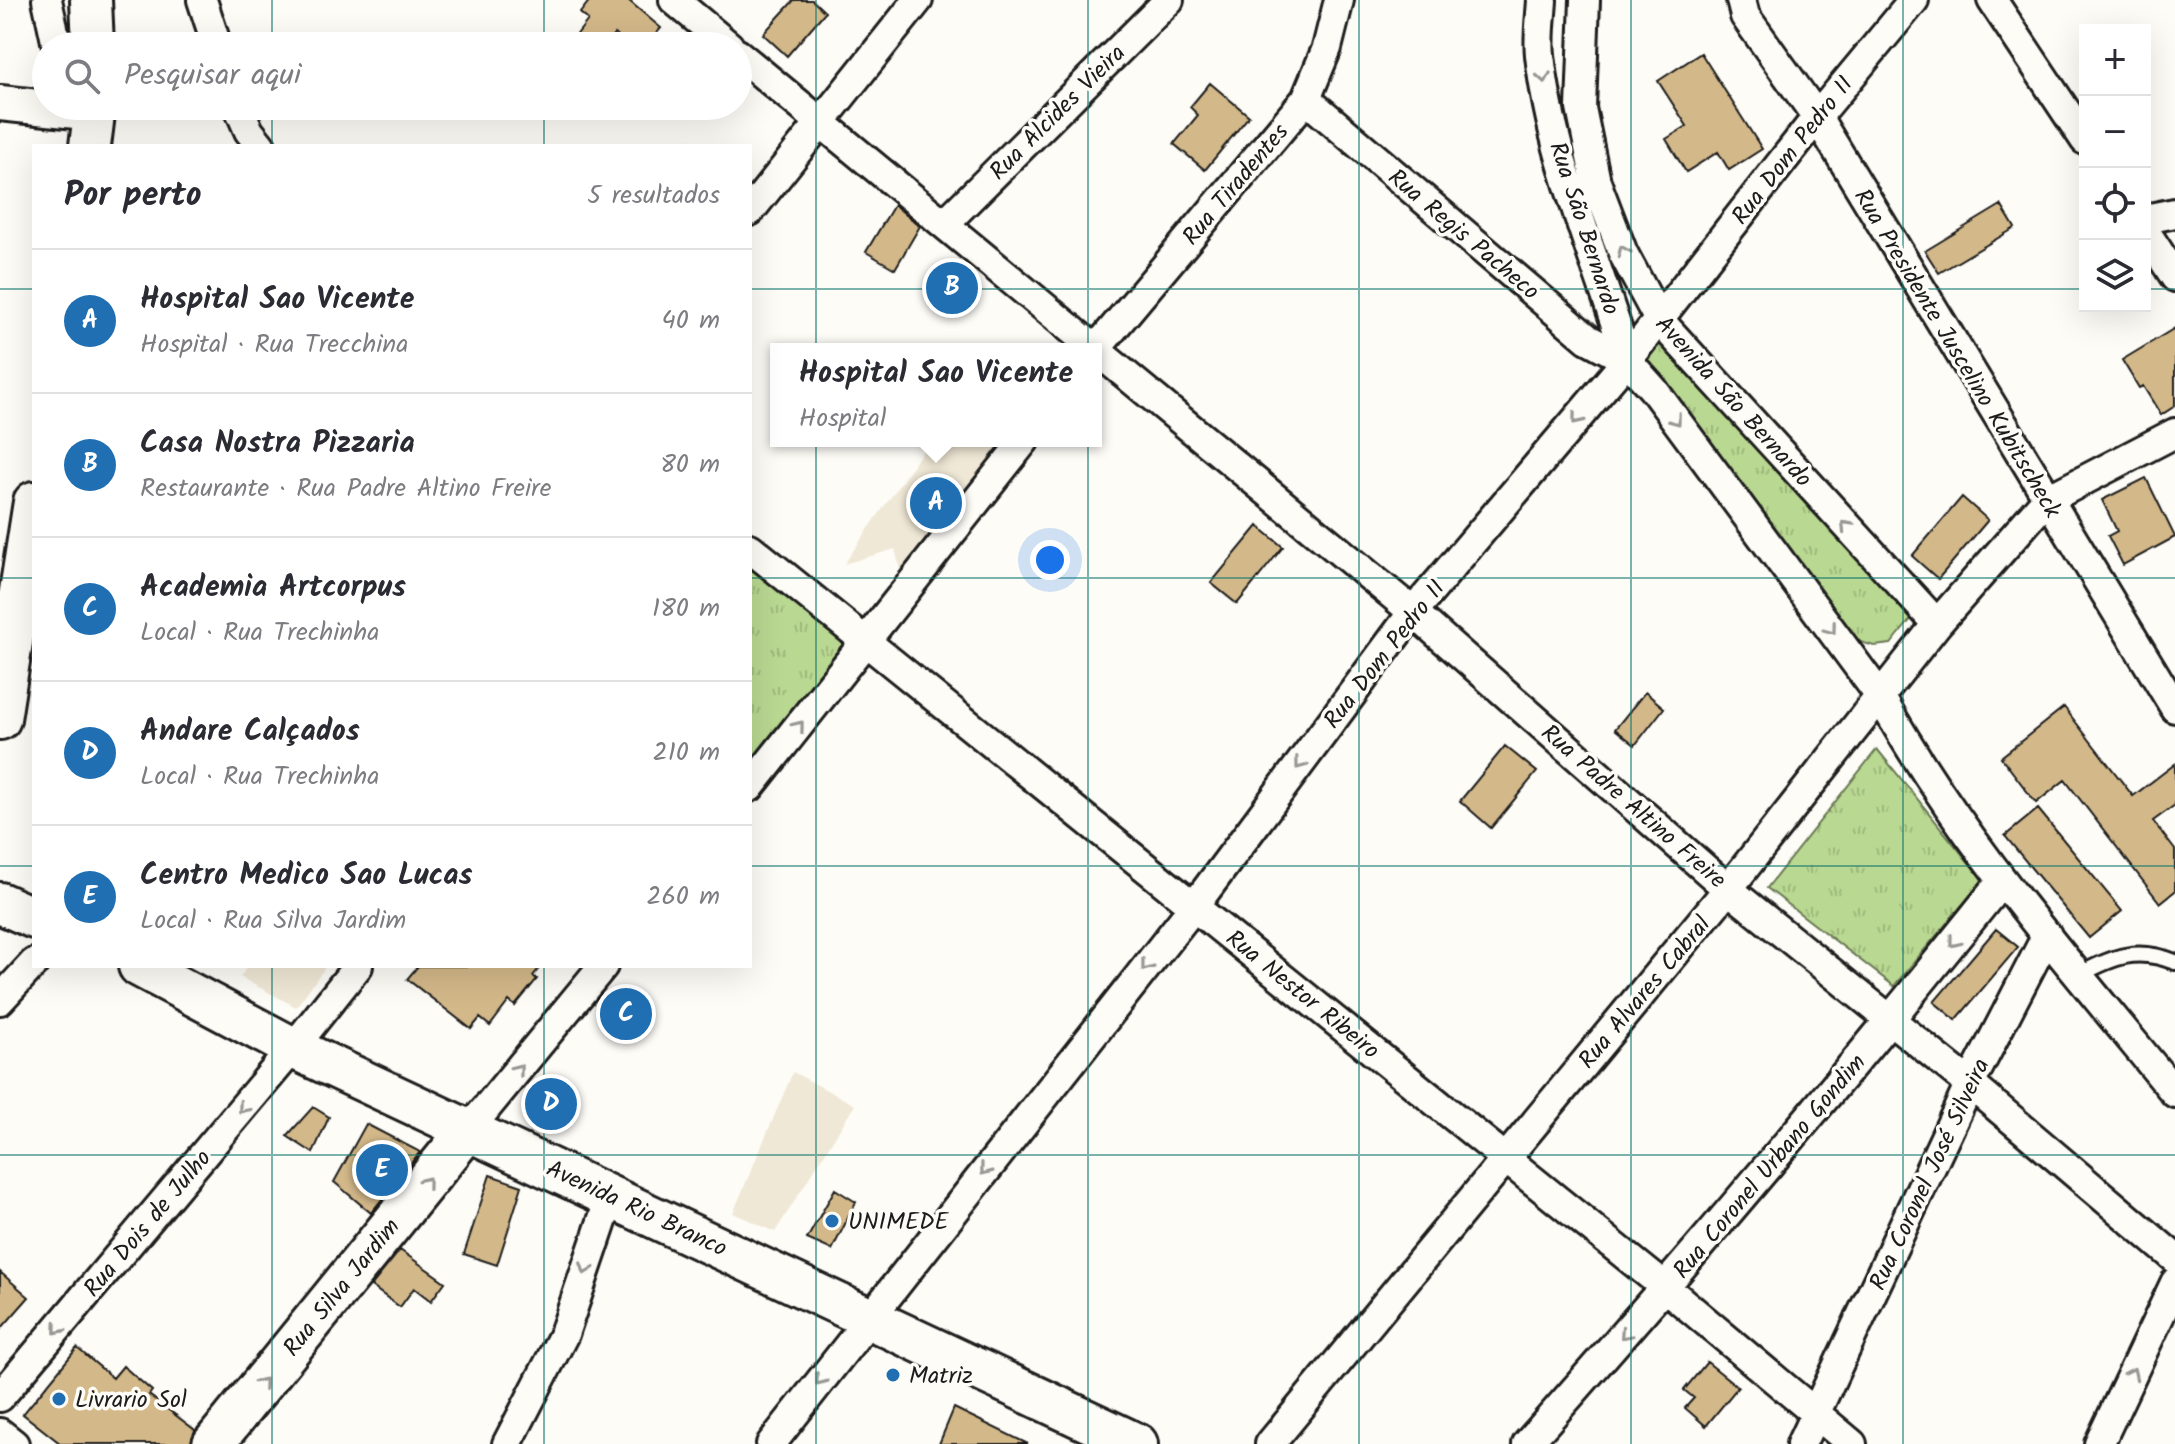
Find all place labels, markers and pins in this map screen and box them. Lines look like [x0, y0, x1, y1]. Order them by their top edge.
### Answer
pin: B [926, 258, 978, 318]
pin: A [910, 473, 962, 533]
pin: C [600, 984, 652, 1044]
pin: D [525, 1074, 577, 1134]
pin: E [356, 1140, 408, 1200]
place label: UNIMEDE [848, 1203, 949, 1242]
marker: UNIMEDE [823, 1212, 841, 1230]
place label: Matriz [909, 1357, 973, 1396]
marker: Matriz [884, 1366, 902, 1384]
place label: Livrario Sol [75, 1381, 187, 1420]
marker: Livrario Sol [50, 1390, 68, 1408]

